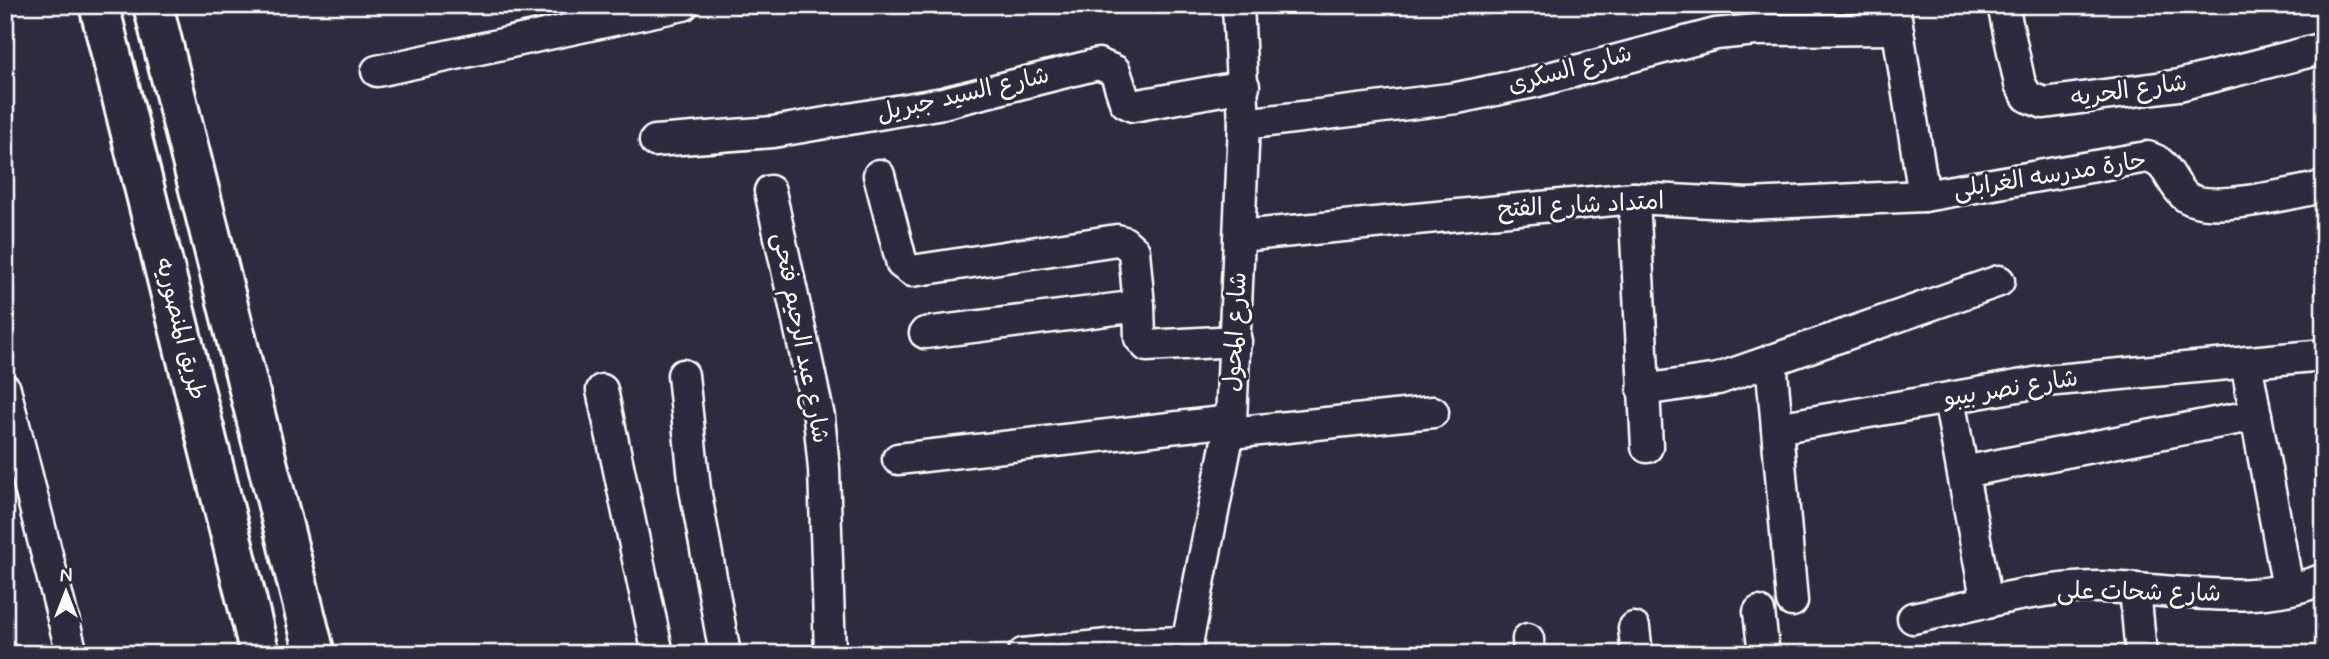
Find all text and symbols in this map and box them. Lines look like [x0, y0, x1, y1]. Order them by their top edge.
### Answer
street label: شارع السكرى [1505, 39, 1635, 101]
street label: شارع السيد جبريل [874, 60, 1052, 130]
street label: شارع الحريه [2069, 68, 2189, 114]
street label: حارة مدرسه الغرابلى [1951, 145, 2149, 207]
street label: امتداد شارع الفتح [1497, 186, 1665, 226]
street label: شارع عبد الرحيم فتحى [763, 230, 836, 446]
street label: طريق المنصوريه [147, 255, 213, 403]
street label: شارع المحول [1217, 271, 1255, 393]
street label: شارع نصر بيبو [1940, 363, 2080, 415]
north arrow [32, 558, 102, 628]
text: N [60, 564, 72, 589]
street label: شارع شحات على [2057, 576, 2221, 610]

